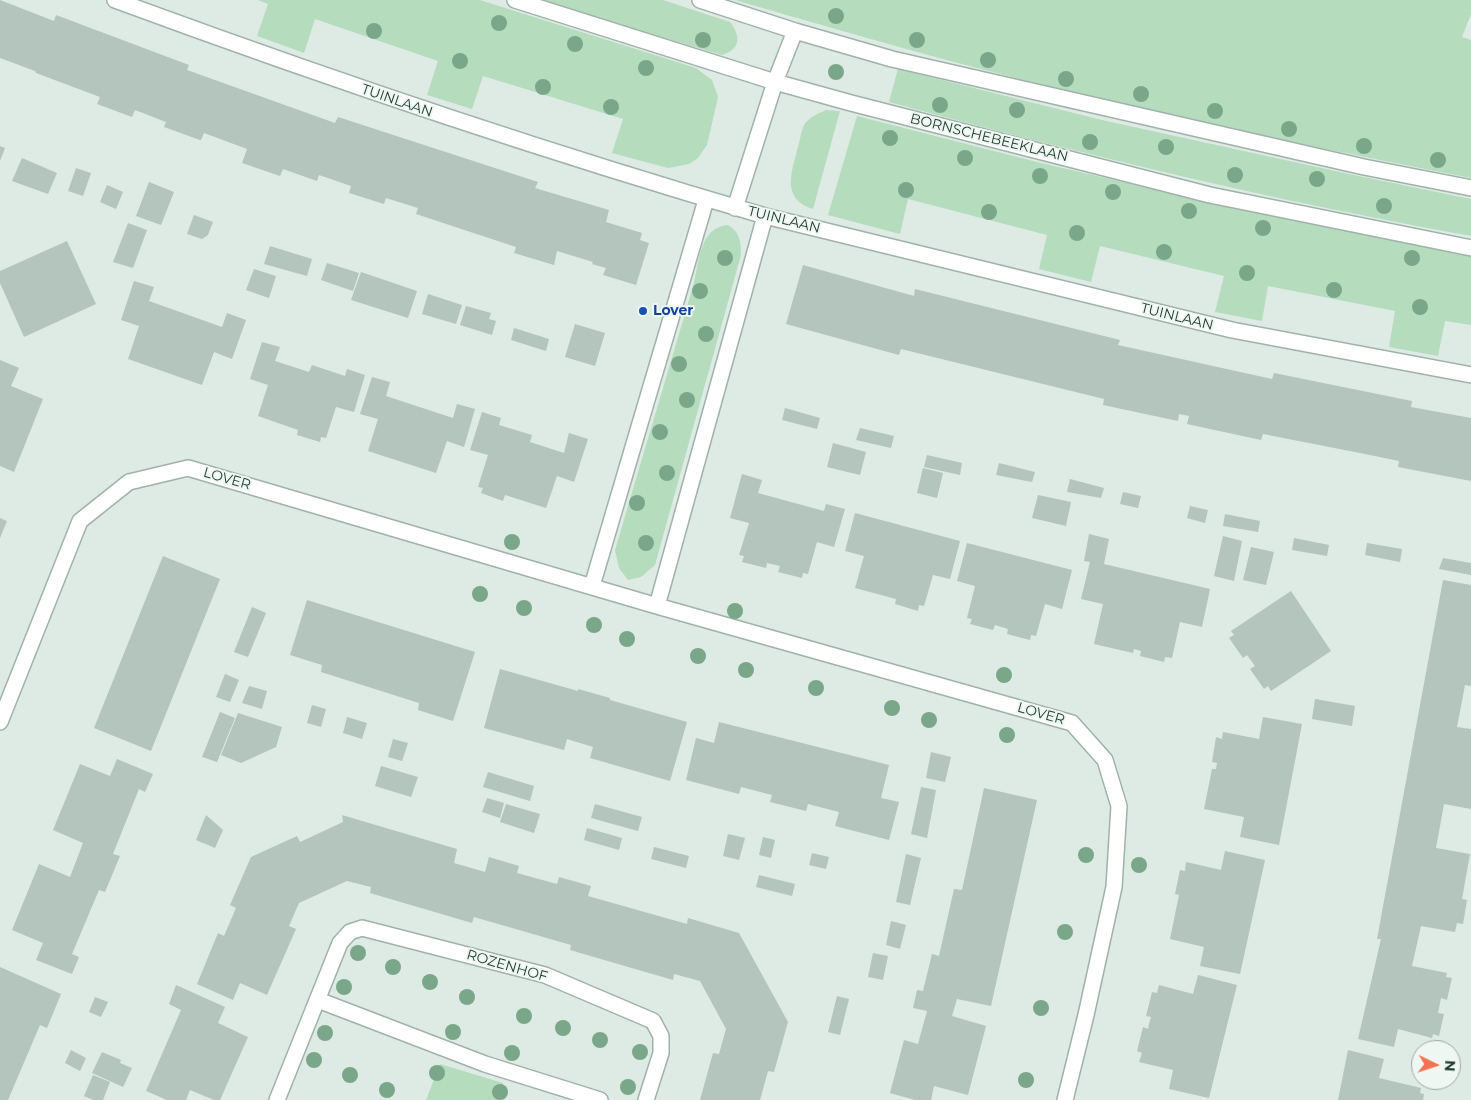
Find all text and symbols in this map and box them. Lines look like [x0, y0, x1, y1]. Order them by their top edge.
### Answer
street label: TUINLAAN [359, 81, 435, 121]
street label: BORNSCHEBEEKLAAN [908, 110, 1070, 166]
street label: TUINLAAN [746, 203, 822, 237]
street label: TUINLAAN [1139, 300, 1215, 334]
place label: Lover [653, 303, 693, 319]
marker: Lover [637, 305, 649, 317]
street label: LOVER [201, 464, 253, 494]
street label: LOVER [1015, 699, 1067, 729]
street label: ROZENHOF [465, 946, 549, 986]
north arrow [1411, 1040, 1461, 1090]
text: N [1441, 1060, 1459, 1072]

